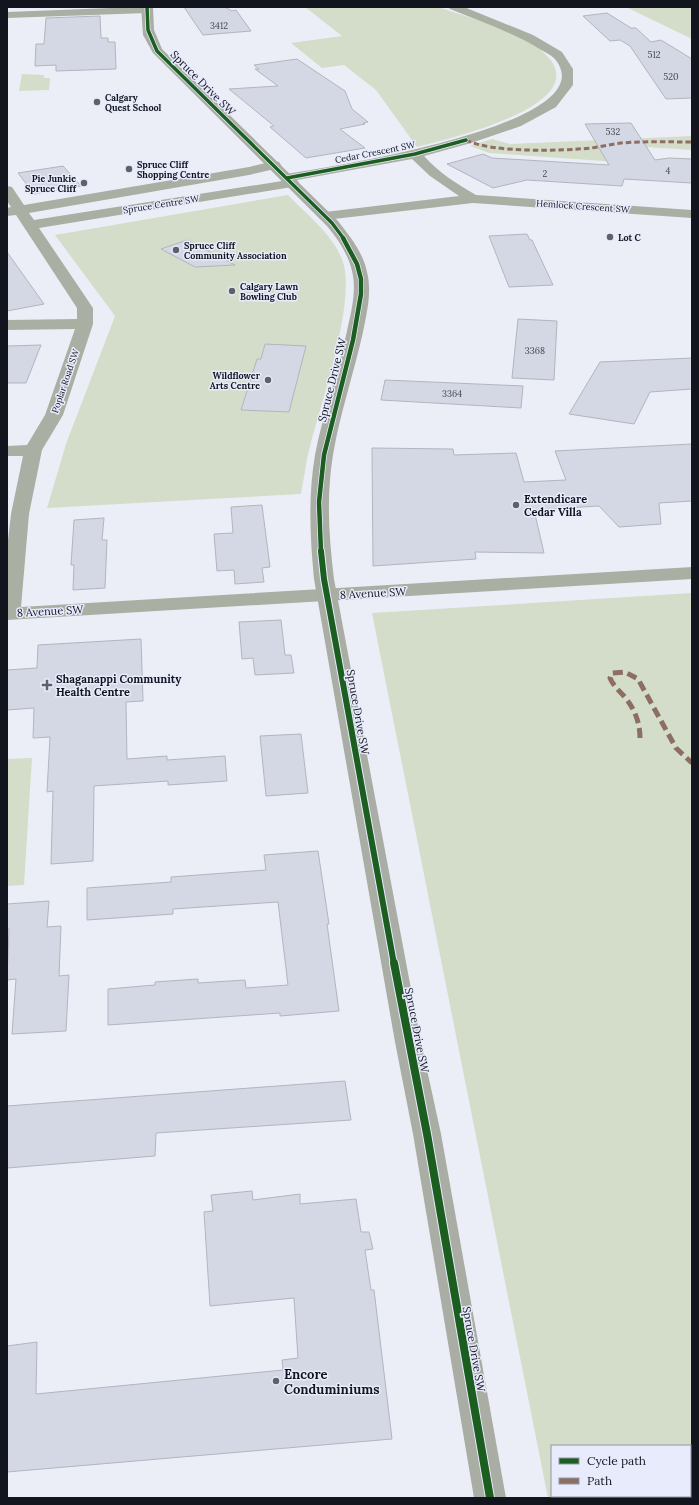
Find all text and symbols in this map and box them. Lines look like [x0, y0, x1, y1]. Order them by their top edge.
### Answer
house number: 3412 [210, 20, 228, 31]
street label: Spruce Drive SW [168, 48, 239, 119]
house number: 512 [647, 49, 661, 60]
house number: 520 [663, 71, 679, 82]
place label: Calgary Quest School [105, 92, 162, 113]
marker: Calgary Quest School [92, 97, 102, 107]
house number: 532 [606, 126, 621, 137]
street label: Cedar Crescent SW [334, 139, 417, 165]
place label: Spruce Cliff Shopping Centre [137, 159, 210, 180]
marker: Spruce Cliff Shopping Centre [124, 164, 134, 174]
house number: 4 [666, 165, 671, 176]
house number: 2 [543, 168, 548, 179]
place label: Pie Junkie Spruce Cliff [25, 173, 77, 194]
marker: Pie Junkie Spruce Cliff [79, 178, 89, 188]
street label: Spruce Centre SW [122, 192, 201, 215]
street label: Hemlock Crescent SW [536, 197, 631, 215]
marker: Lot C [605, 232, 615, 242]
place label: Lot C [618, 232, 642, 243]
place label: Spruce Cliff Community Association [184, 240, 287, 261]
marker: Spruce Cliff Community Association [171, 245, 181, 255]
place label: Calgary Lawn Bowling Club [240, 281, 298, 302]
marker: Calgary Lawn Bowling Club [227, 286, 237, 296]
street label: Spruce Drive SW [315, 335, 349, 424]
house number: 3368 [525, 345, 545, 356]
street label: Poplar Road SW [49, 347, 81, 414]
place label: Wildflower Arts Centre [210, 370, 261, 391]
marker: Wildflower Arts Centre [263, 375, 273, 385]
house number: 3364 [442, 388, 462, 399]
place label: Extendicare Cedar Villa [524, 492, 587, 519]
marker: Extendicare Cedar Villa [511, 500, 521, 510]
street label: 8 Avenue SW [339, 584, 408, 602]
street label: 8 Avenue SW [16, 602, 85, 620]
street label: Spruce Drive SW [344, 668, 373, 757]
place label: Shaganappi Community Health Centre [56, 672, 182, 699]
marker: Shaganappi Community Health Centre [41, 679, 53, 691]
street label: Spruce Drive SW [402, 986, 432, 1075]
street label: Spruce Drive SW [460, 1305, 489, 1394]
place label: Encore Conduminiums [284, 1366, 379, 1398]
marker: Encore Conduminiums [271, 1376, 281, 1386]
legend [551, 1445, 691, 1497]
text: Cycle path [587, 1453, 646, 1468]
text: Path [587, 1473, 612, 1488]

